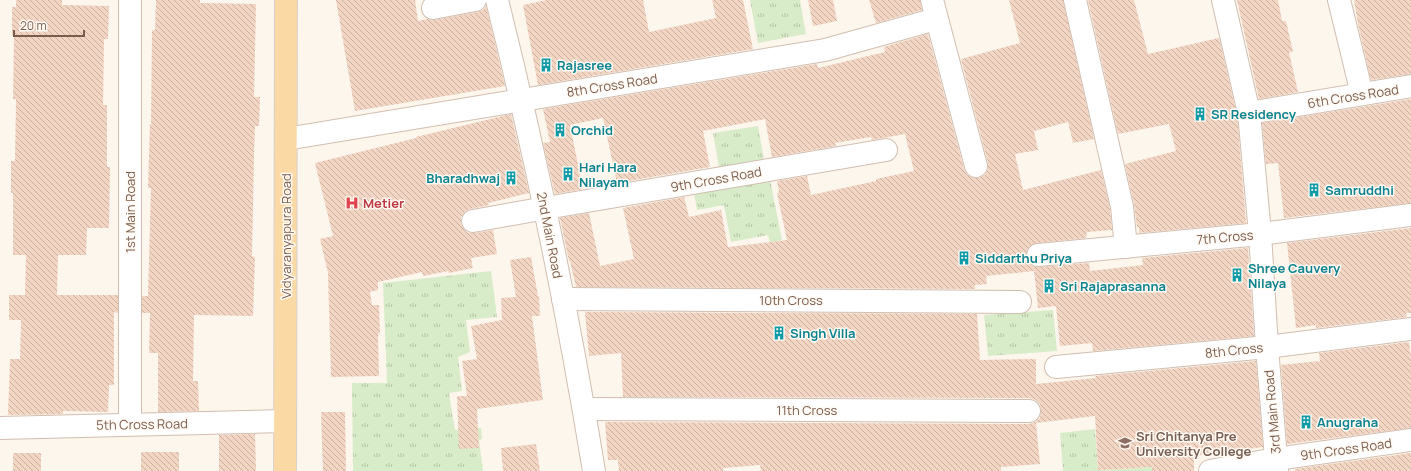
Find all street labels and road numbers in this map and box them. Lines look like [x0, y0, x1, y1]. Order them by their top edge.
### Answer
street label: 8th Cross Road [565, 69, 659, 101]
street label: 6th Cross Road [1306, 80, 1400, 112]
street label: 9th Cross Road [669, 162, 763, 196]
street label: 1st Main Road [121, 171, 139, 253]
street label: Vidyaranyapura Road [277, 173, 295, 299]
street label: 2nd Main Road [533, 190, 567, 280]
street label: 7th Cross [1196, 226, 1254, 248]
street label: 10th Cross [759, 291, 823, 309]
street label: 8th Cross [1204, 338, 1264, 362]
street label: 3rd Main Road [1259, 369, 1285, 455]
street label: 11th Cross [777, 401, 838, 419]
street label: 5th Cross Road [96, 414, 188, 434]
street label: 9th Cross Road [1299, 434, 1393, 464]

